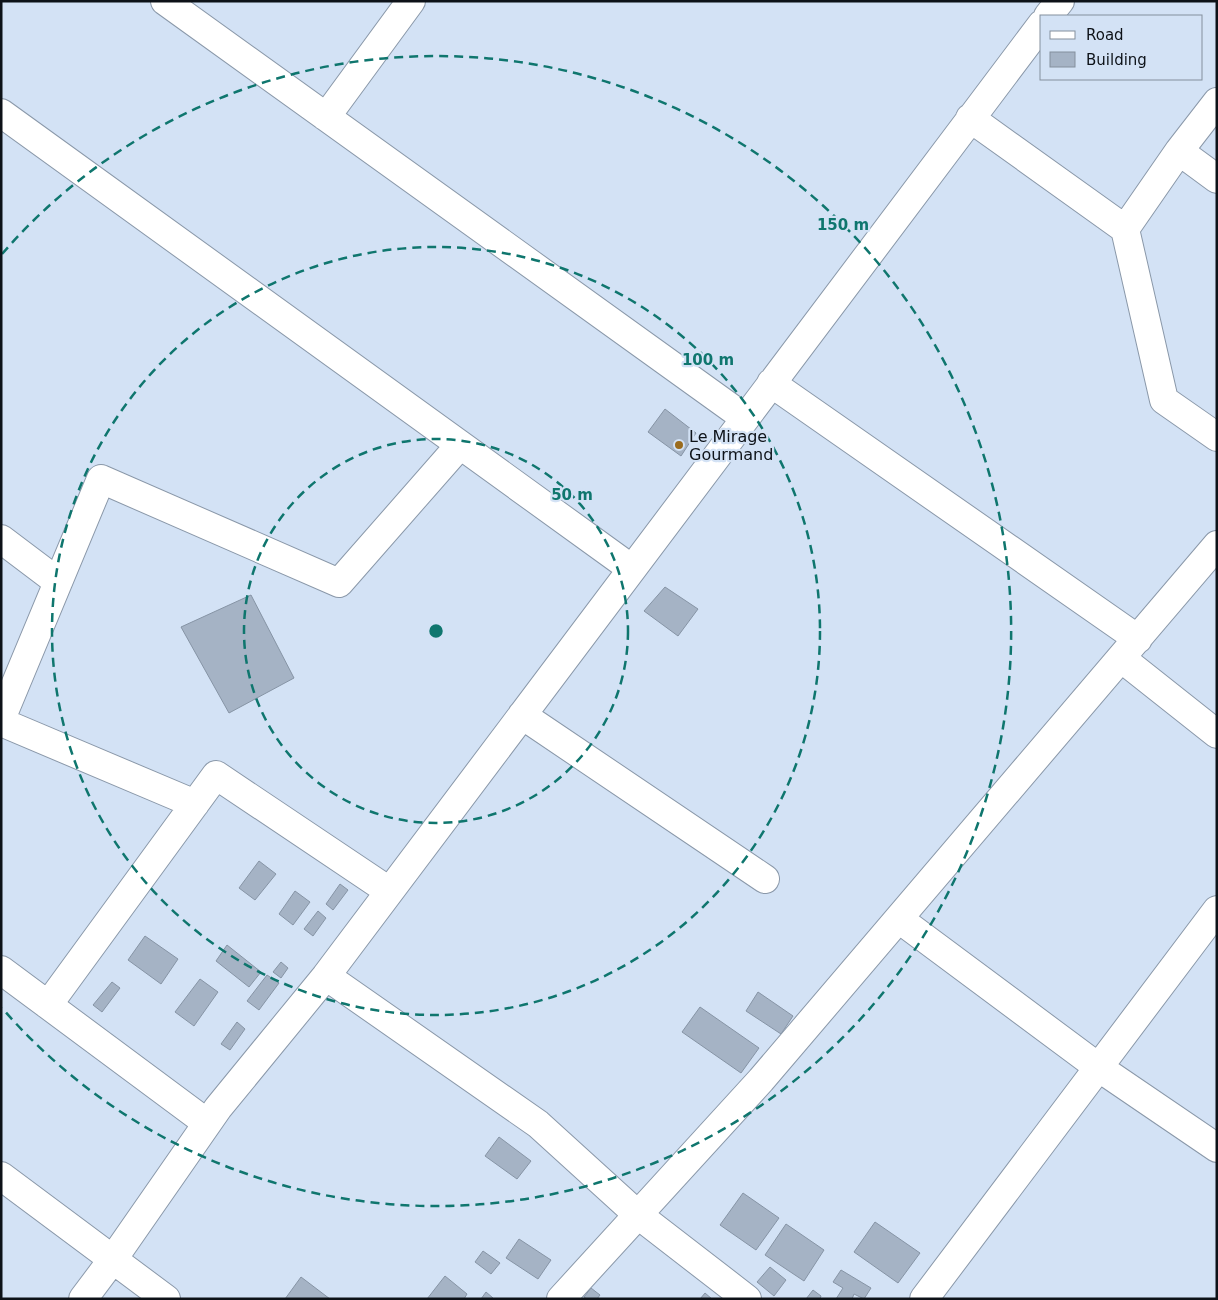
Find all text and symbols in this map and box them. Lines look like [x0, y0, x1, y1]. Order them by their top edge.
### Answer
legend [1040, 15, 1203, 80]
text: Road [1086, 26, 1124, 44]
text: Building [1086, 51, 1147, 69]
text: 150 m [817, 216, 869, 234]
text: 100 m [682, 351, 734, 369]
place label: Le Mirage Gourmand [689, 427, 773, 464]
marker: Le Mirage Gourmand [673, 439, 685, 451]
text: 50 m [551, 486, 593, 504]
centre of rings [427, 622, 445, 640]

